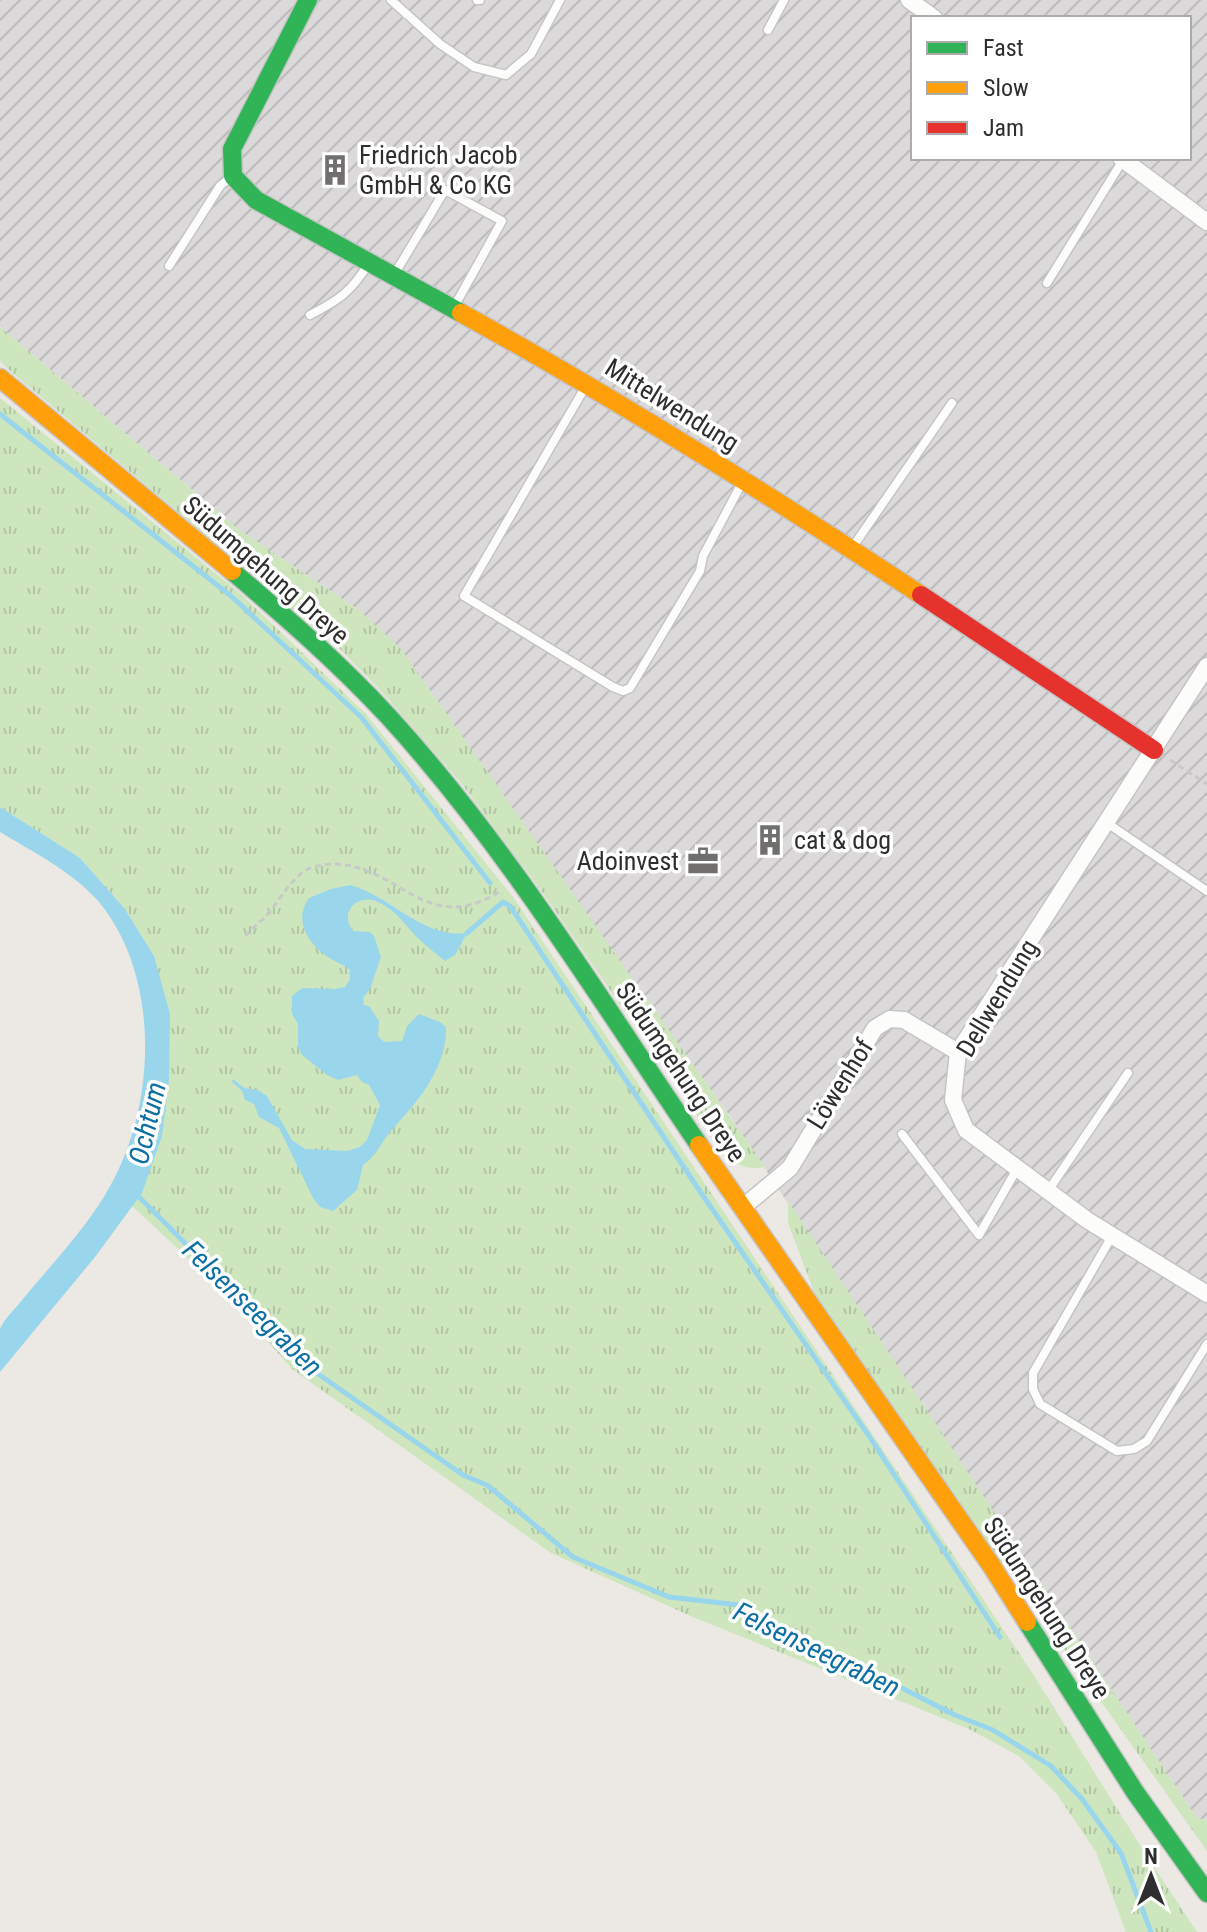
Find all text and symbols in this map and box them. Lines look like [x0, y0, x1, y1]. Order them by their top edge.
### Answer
legend [911, 16, 1191, 160]
text: Fast [983, 34, 1024, 62]
text: Slow [983, 74, 1029, 102]
text: Jam [983, 114, 1024, 142]
place label: Friedrich Jacob GmbH & Co KG [359, 140, 517, 200]
building icon: Friedrich Jacob GmbH & Co KG [318, 153, 352, 187]
street label: Mittelwendung [600, 352, 744, 458]
street label: Südumgehung Dreye [177, 490, 355, 650]
building icon: cat & dog [753, 823, 787, 857]
place label: cat & dog [794, 825, 891, 855]
office icon: Adoinvest [686, 844, 720, 878]
place label: Adoinvest [577, 846, 679, 876]
street label: Dellwendung [950, 934, 1044, 1062]
street label: Südumgehung Dreye [610, 977, 752, 1167]
street label: Löwenhof [801, 1033, 879, 1135]
water label: Ochtum [122, 1079, 173, 1168]
water label: Felsenseegraben [176, 1234, 329, 1383]
street label: Südumgehung Dreye [977, 1512, 1117, 1704]
water label: Felsenseegraben [728, 1595, 905, 1704]
north arrow [1111, 1836, 1191, 1916]
text: N [1144, 1844, 1158, 1869]

